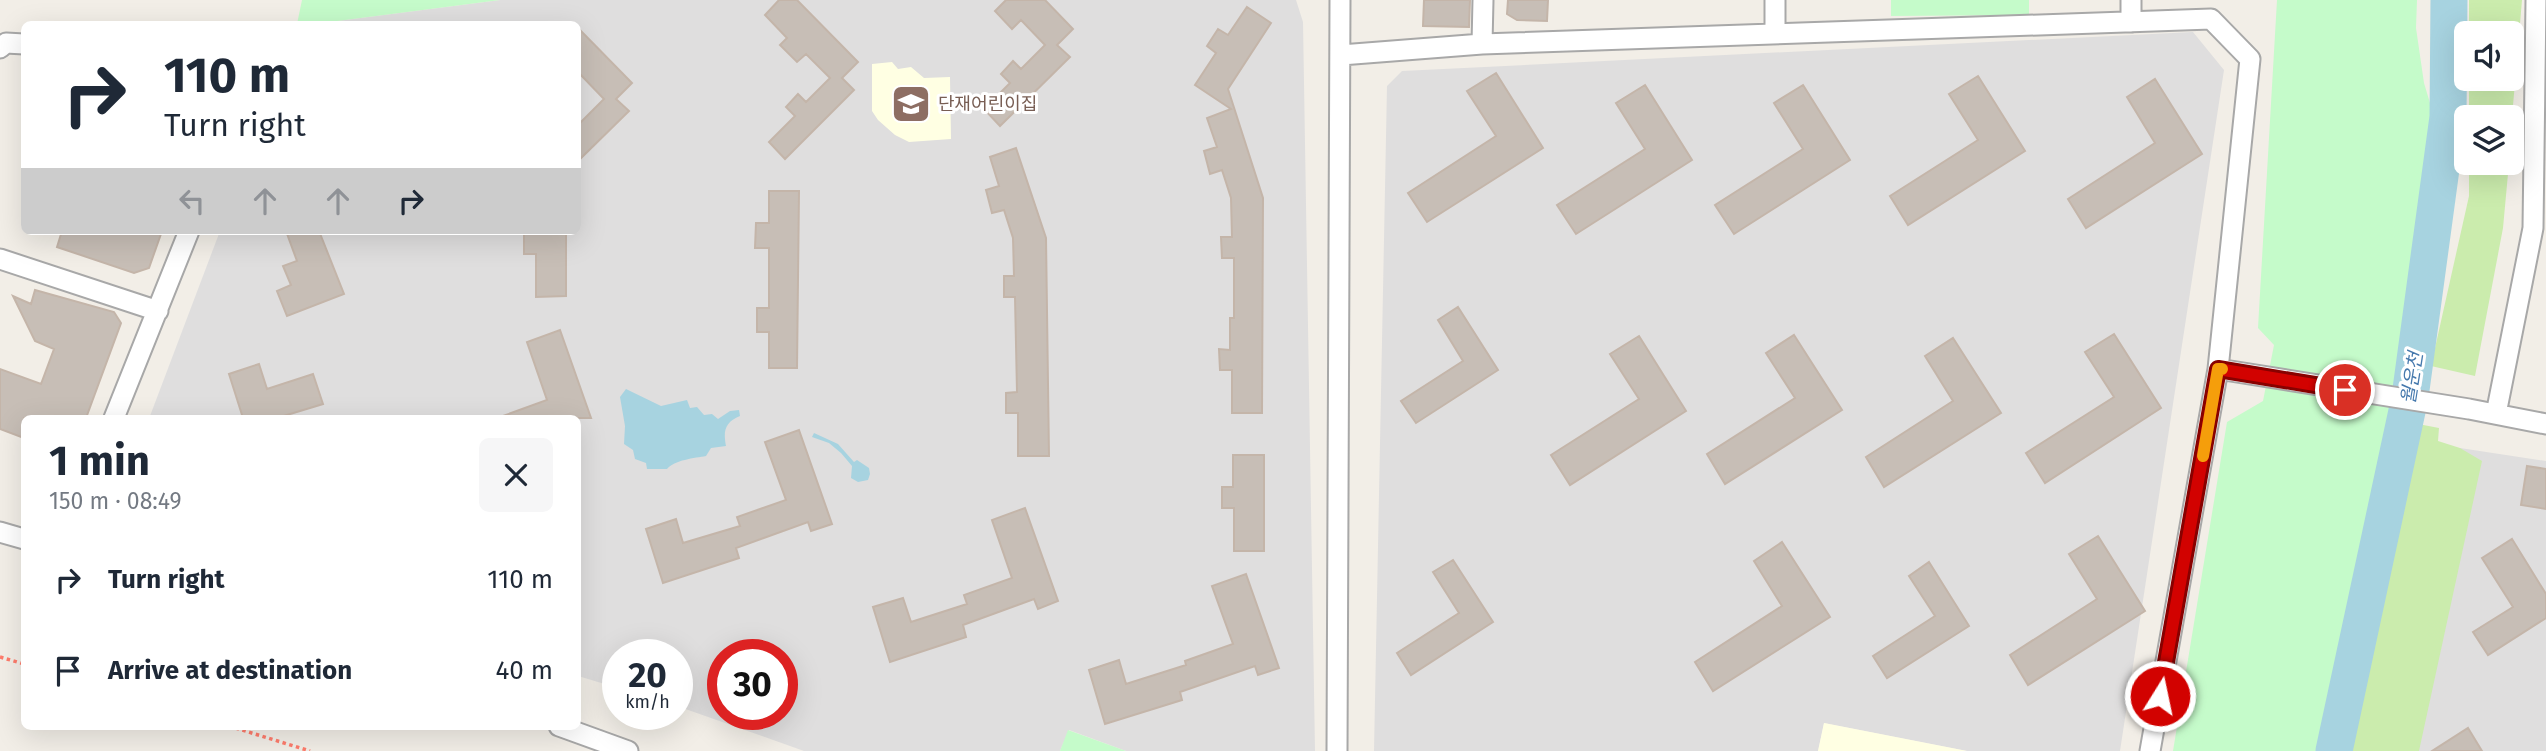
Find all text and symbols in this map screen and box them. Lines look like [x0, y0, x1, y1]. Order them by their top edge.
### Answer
map controls [2454, 21, 2524, 175]
button: sound [2454, 21, 2524, 91]
text: 110 m [164, 46, 290, 105]
icon: right [49, 49, 140, 140]
school or university icon: 단재어린이집 [890, 83, 932, 125]
place label: 단재어린이집 [938, 93, 1037, 115]
button: layers [2454, 105, 2524, 175]
text: Turn right [164, 106, 306, 144]
icon: left [173, 182, 211, 220]
icon: ahead [246, 182, 284, 220]
icon: ahead [319, 182, 357, 220]
icon: right [392, 182, 430, 220]
water label: 월운천 [2397, 349, 2428, 406]
pin [2315, 360, 2375, 420]
icon: arrive [2326, 371, 2364, 409]
text: 1 min [49, 436, 150, 486]
button: close [479, 438, 553, 512]
text: 150 m · 08:49 [49, 487, 182, 515]
icon: right [49, 561, 87, 599]
text: Turn right [108, 564, 225, 595]
text: 110 m [487, 564, 553, 595]
speed limit sign: 30 [707, 639, 798, 730]
icon: arrive [49, 652, 87, 690]
text: 20 [628, 654, 667, 696]
text: Arrive at destination [108, 655, 352, 686]
text: 40 m [495, 655, 553, 686]
position arrow [2123, 659, 2197, 733]
text: km/h [625, 691, 670, 713]

